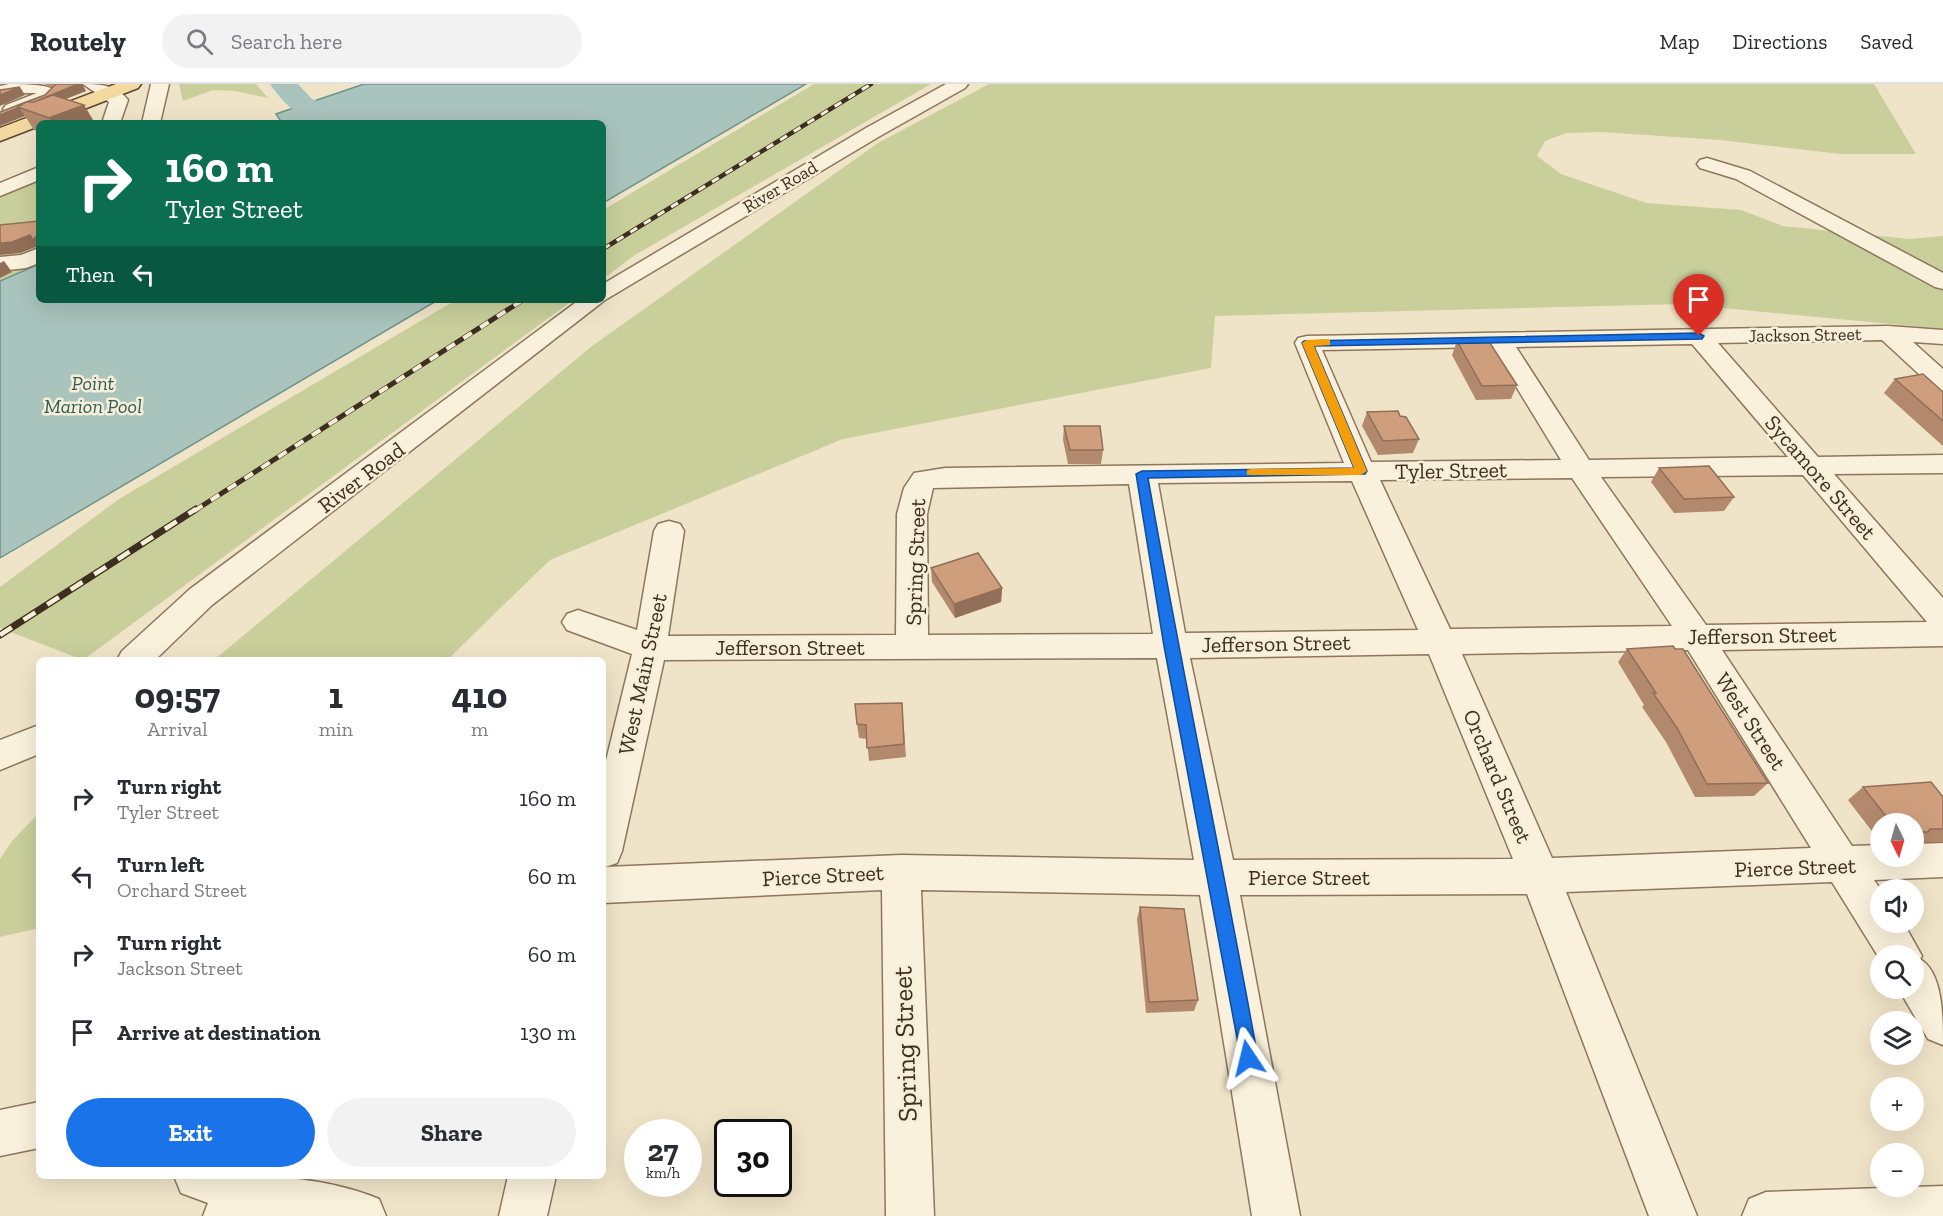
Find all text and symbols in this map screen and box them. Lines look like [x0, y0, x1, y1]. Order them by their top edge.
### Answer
search box [162, 14, 582, 68]
text: Routely [30, 25, 126, 58]
icon: search [183, 25, 216, 58]
text: Search here [231, 28, 342, 55]
text: Map [1660, 29, 1700, 54]
text: Directions [1733, 29, 1827, 54]
text: Saved [1860, 29, 1913, 54]
text: 160 m [165, 142, 273, 193]
icon: right [66, 144, 144, 222]
street label: River Road [739, 156, 821, 218]
text: Tyler Street [165, 193, 303, 225]
icon: left [127, 258, 160, 291]
text: Then [66, 261, 115, 288]
pin [1673, 274, 1724, 336]
icon: arrive [1682, 283, 1715, 316]
street label: Jackson Street [1748, 323, 1862, 347]
water label: Point Marion Pool [44, 371, 142, 418]
street label: Sycamore Street [1759, 410, 1883, 546]
street label: River Road [313, 436, 410, 519]
street label: Tyler Street [1395, 456, 1508, 485]
street label: Spring Street [900, 497, 931, 626]
street label: West Main Street [612, 590, 673, 757]
street label: Jefferson Street [1687, 621, 1838, 650]
street label: Jefferson Street [1201, 629, 1352, 658]
street label: Jefferson Street [715, 634, 865, 661]
street label: West Street [1709, 668, 1792, 776]
text: 09:57 [135, 674, 220, 717]
text: 1 [329, 674, 343, 717]
text: 410 [452, 674, 507, 717]
street label: Orchard Street [1457, 705, 1538, 848]
text: Arrival [147, 717, 207, 741]
text: min [319, 717, 353, 741]
text: m [471, 717, 488, 741]
text: Turn right [117, 773, 221, 800]
icon: right [66, 782, 99, 815]
text: 160 m [519, 785, 576, 812]
text: Tyler Street [117, 800, 219, 824]
north arrow [1870, 813, 1924, 867]
map controls [1870, 813, 1924, 1197]
text: Turn left [117, 851, 204, 878]
street label: Pierce Street [1734, 852, 1857, 883]
street label: Pierce Street [761, 859, 885, 892]
icon: left [66, 860, 99, 893]
text: 60 m [528, 863, 576, 890]
street label: Pierce Street [1248, 864, 1371, 891]
text: Orchard Street [117, 878, 247, 902]
button: sound [1870, 879, 1924, 933]
text: Turn right [117, 929, 221, 956]
icon: right [66, 938, 99, 971]
text: 60 m [528, 941, 576, 968]
button: search [1870, 945, 1924, 999]
text: Jackson Street [117, 956, 243, 980]
street label: Spring Street [886, 966, 924, 1122]
button: layers [1870, 1011, 1924, 1065]
icon: arrive [66, 1016, 99, 1049]
text: Arrive at destination [117, 1019, 320, 1046]
text: 130 m [520, 1019, 576, 1046]
position arrow [1216, 1026, 1280, 1090]
button: + [1870, 1077, 1924, 1131]
button: Exit [66, 1098, 315, 1167]
button: Share [327, 1098, 576, 1167]
speed limit sign: 30 [714, 1119, 792, 1197]
text: 27 [648, 1133, 678, 1169]
button: − [1870, 1143, 1924, 1197]
text: km/h [646, 1164, 680, 1182]

